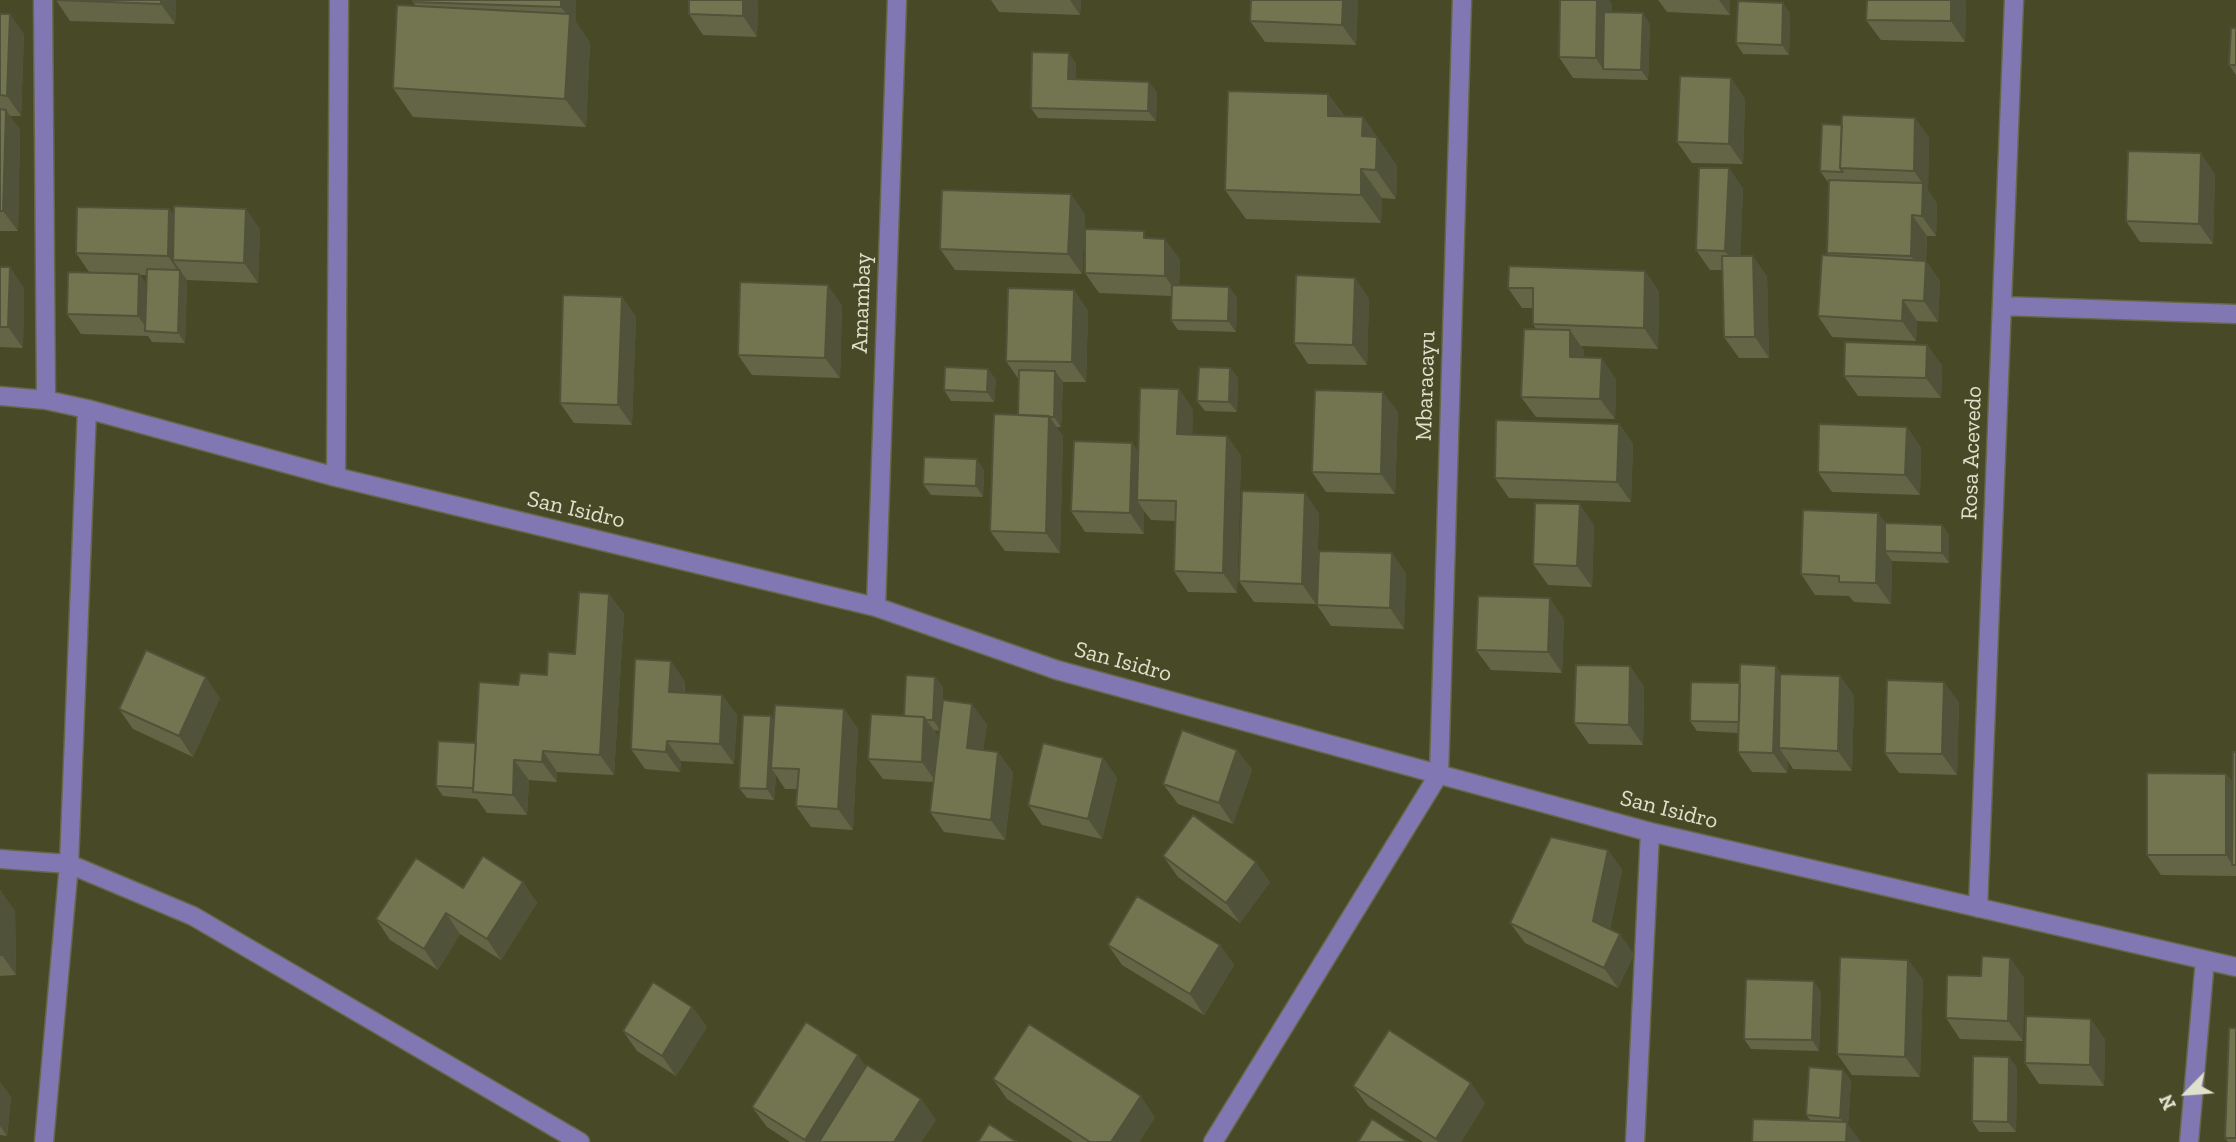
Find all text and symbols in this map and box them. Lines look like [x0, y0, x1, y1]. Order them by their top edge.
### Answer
street label: Amambay [846, 252, 878, 354]
street label: Mbaracayu [1410, 330, 1442, 442]
street label: Rosa Acevedo [1956, 385, 1988, 521]
street label: San Isidro [524, 485, 628, 535]
street label: San Isidro [1071, 636, 1175, 688]
street label: San Isidro [1617, 785, 1721, 835]
north arrow [2152, 1058, 2222, 1128]
text: N [2154, 1091, 2181, 1114]

